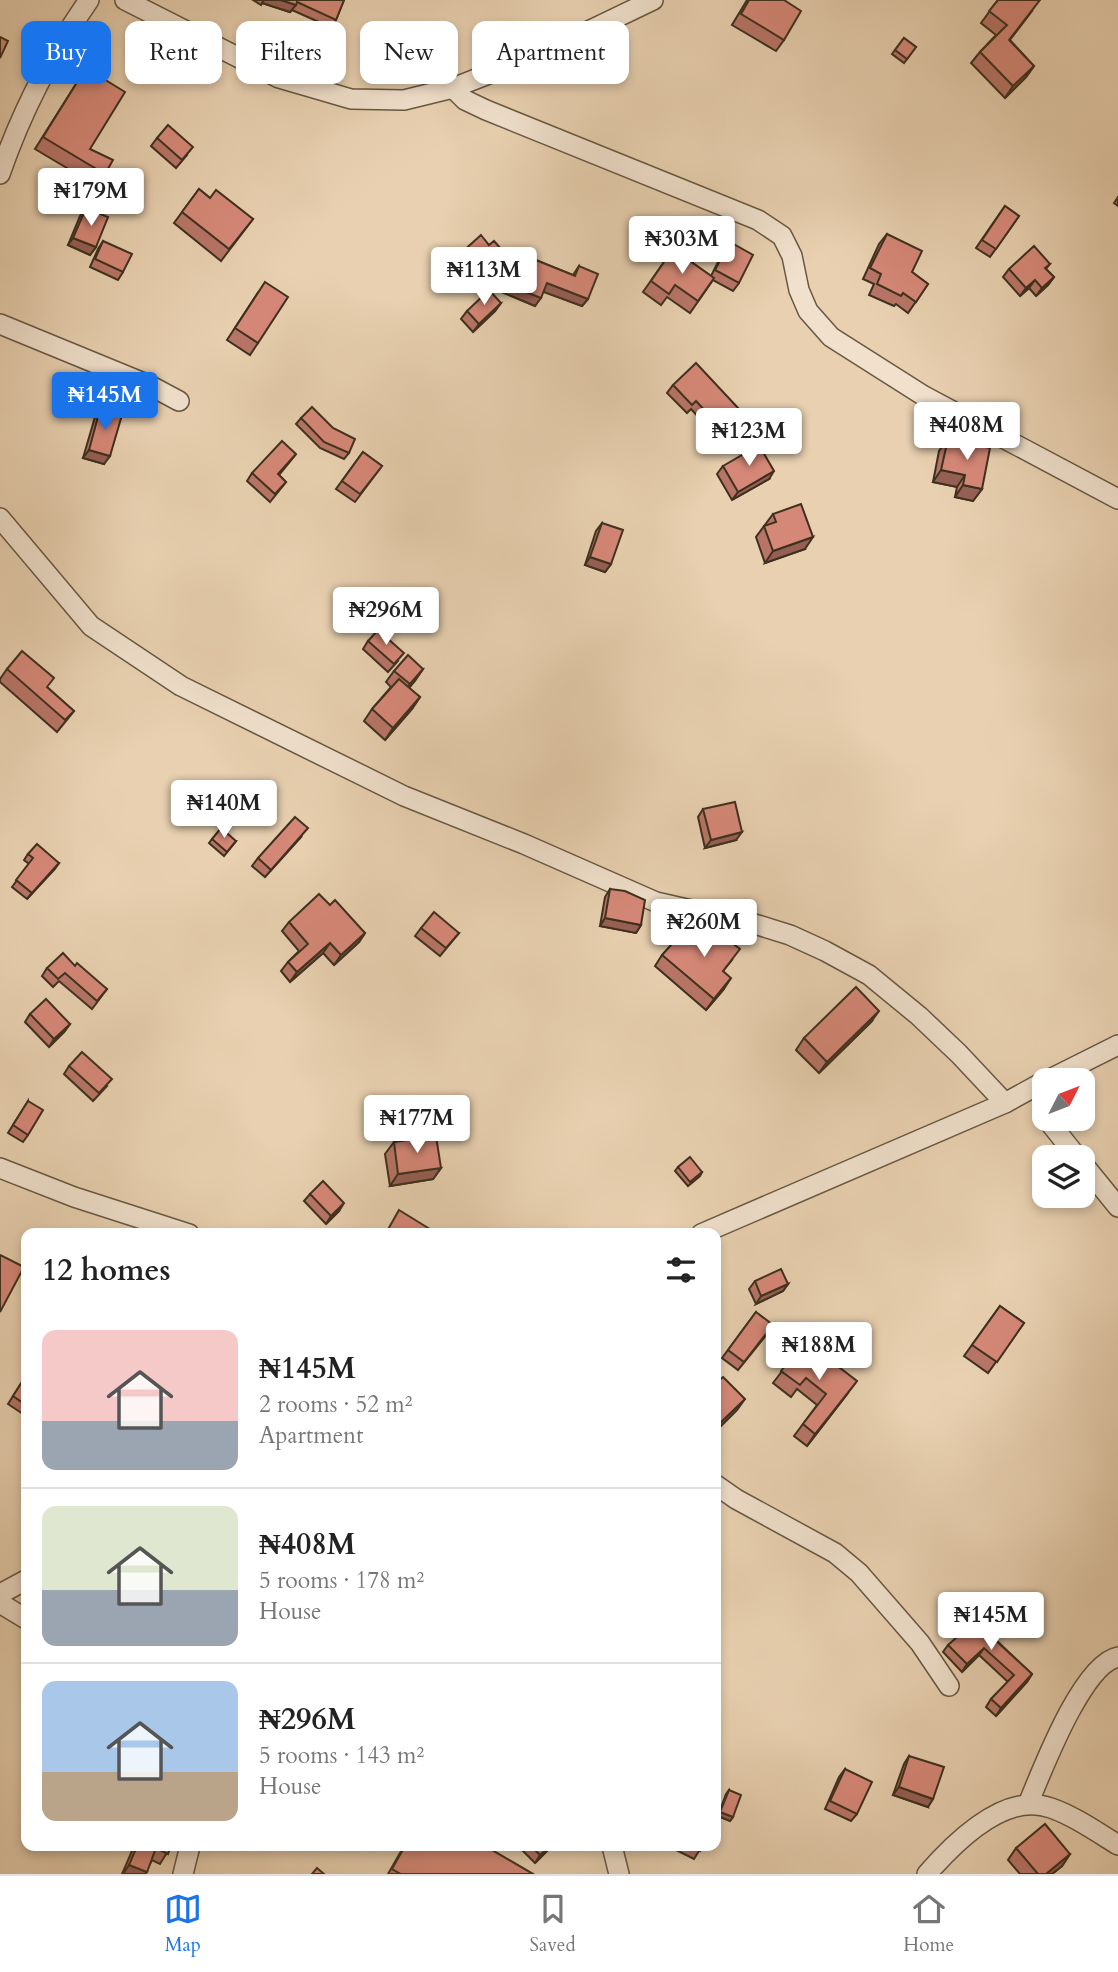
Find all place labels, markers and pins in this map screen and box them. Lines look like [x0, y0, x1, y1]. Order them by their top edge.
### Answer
pin: ₦179M [42, 168, 140, 228]
pin: ₦303M [633, 216, 731, 276]
pin: ₦113M [435, 247, 533, 307]
pin: ₦145M [56, 372, 154, 432]
pin: ₦408M [918, 402, 1016, 462]
pin: ₦123M [700, 408, 798, 468]
pin: ₦296M [337, 588, 435, 647]
pin: ₦140M [175, 780, 273, 840]
pin: ₦260M [655, 900, 753, 959]
pin: ₦177M [368, 1096, 466, 1155]
pin: ₦188M [770, 1322, 868, 1382]
pin: ₦145M [942, 1592, 1040, 1652]

